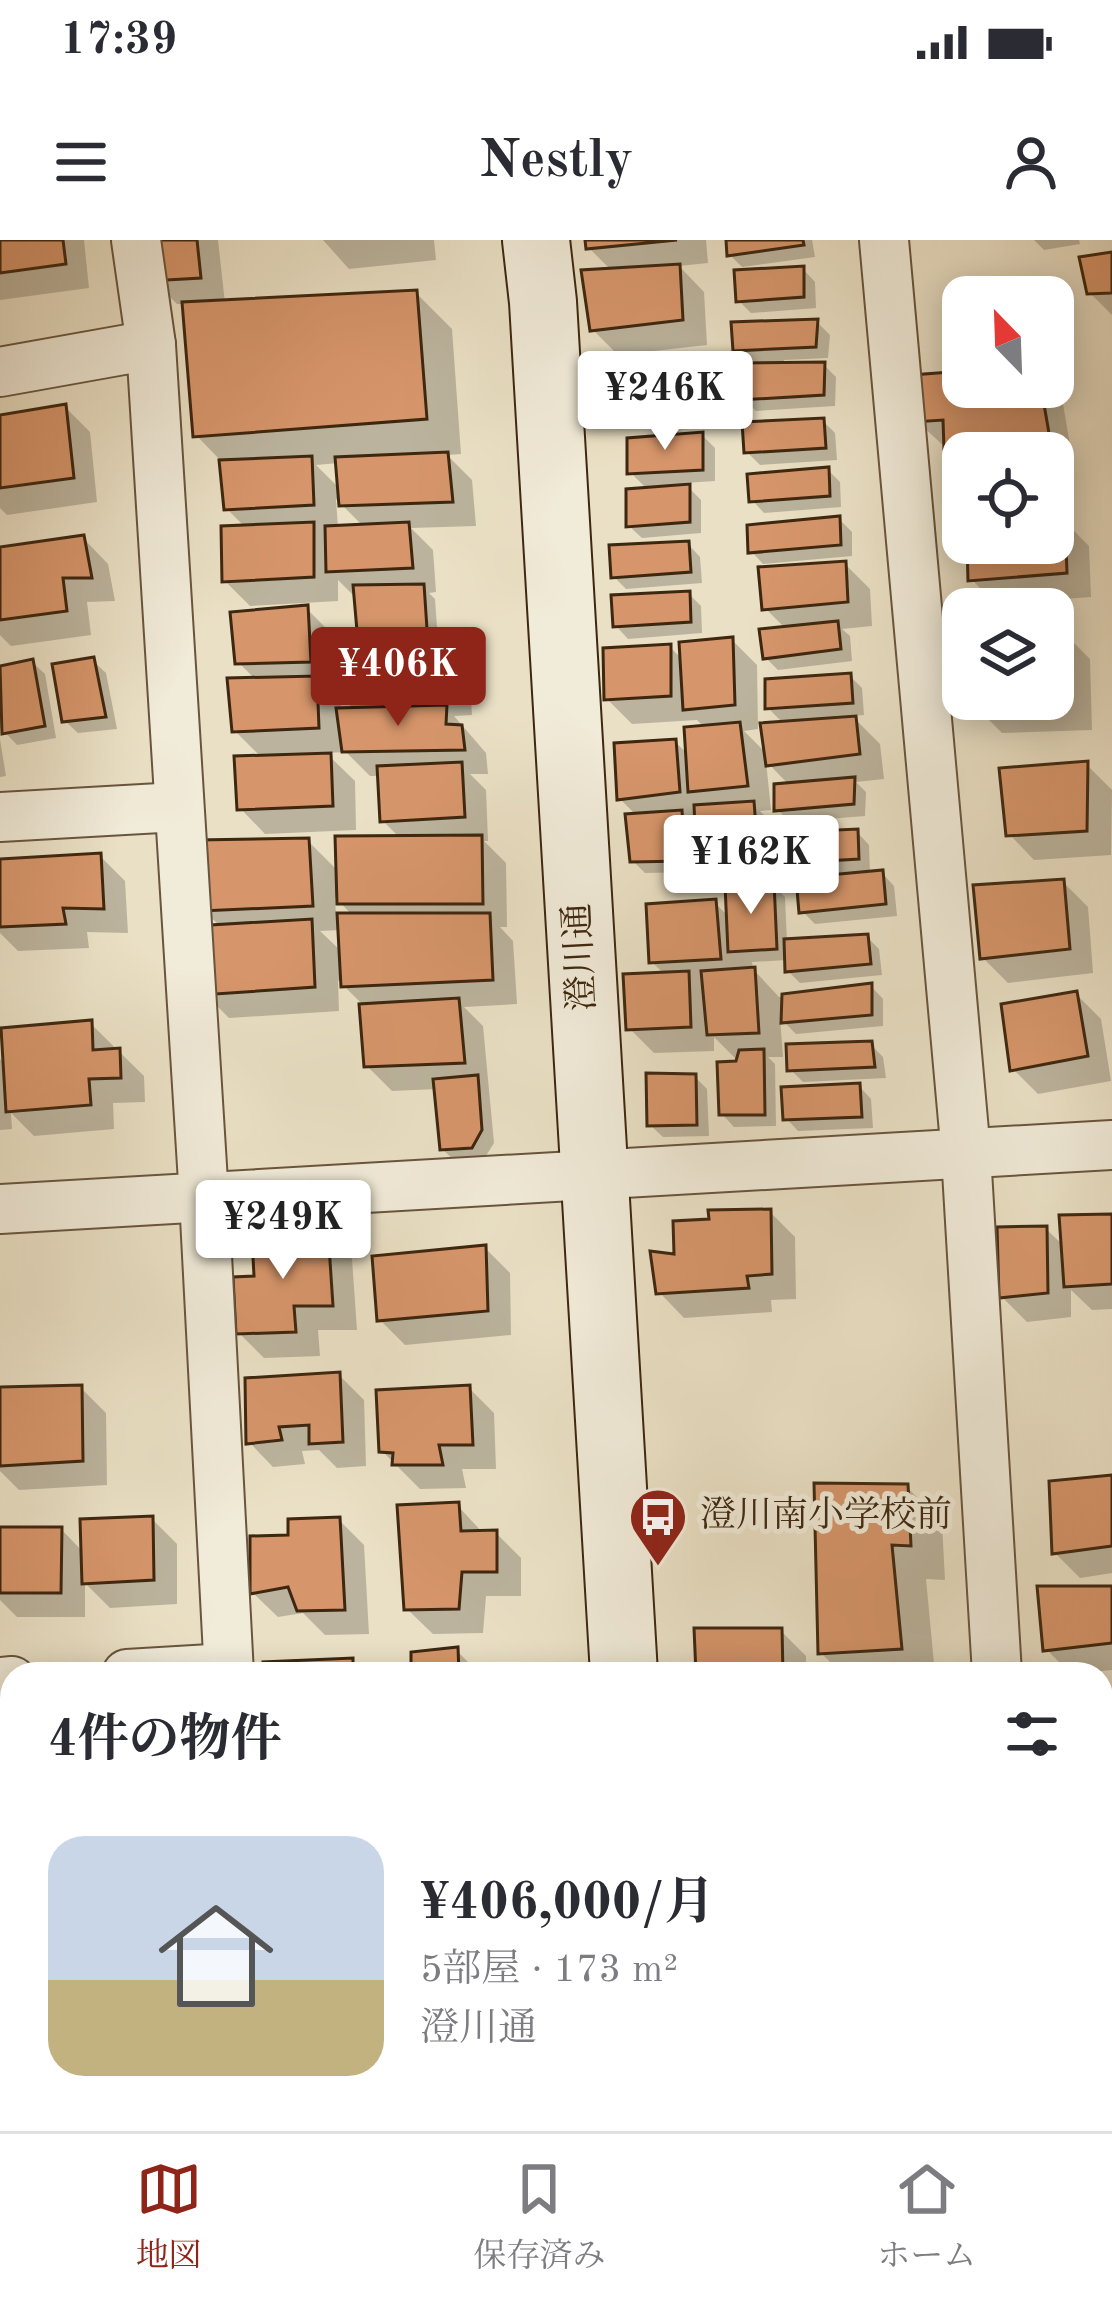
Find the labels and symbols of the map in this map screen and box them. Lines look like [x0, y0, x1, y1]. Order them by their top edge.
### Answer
north arrow [942, 276, 1074, 408]
pin: ¥246K [581, 351, 749, 453]
pin: ¥406K [314, 627, 482, 729]
pin: ¥162K [667, 815, 835, 917]
street label: 澄川通 [558, 902, 603, 1012]
pin: ¥249K [199, 1180, 367, 1282]
bus stop icon: 澄川南小学校前 [627, 1486, 689, 1568]
place label: 澄川南小学校前 [700, 1495, 952, 1535]

